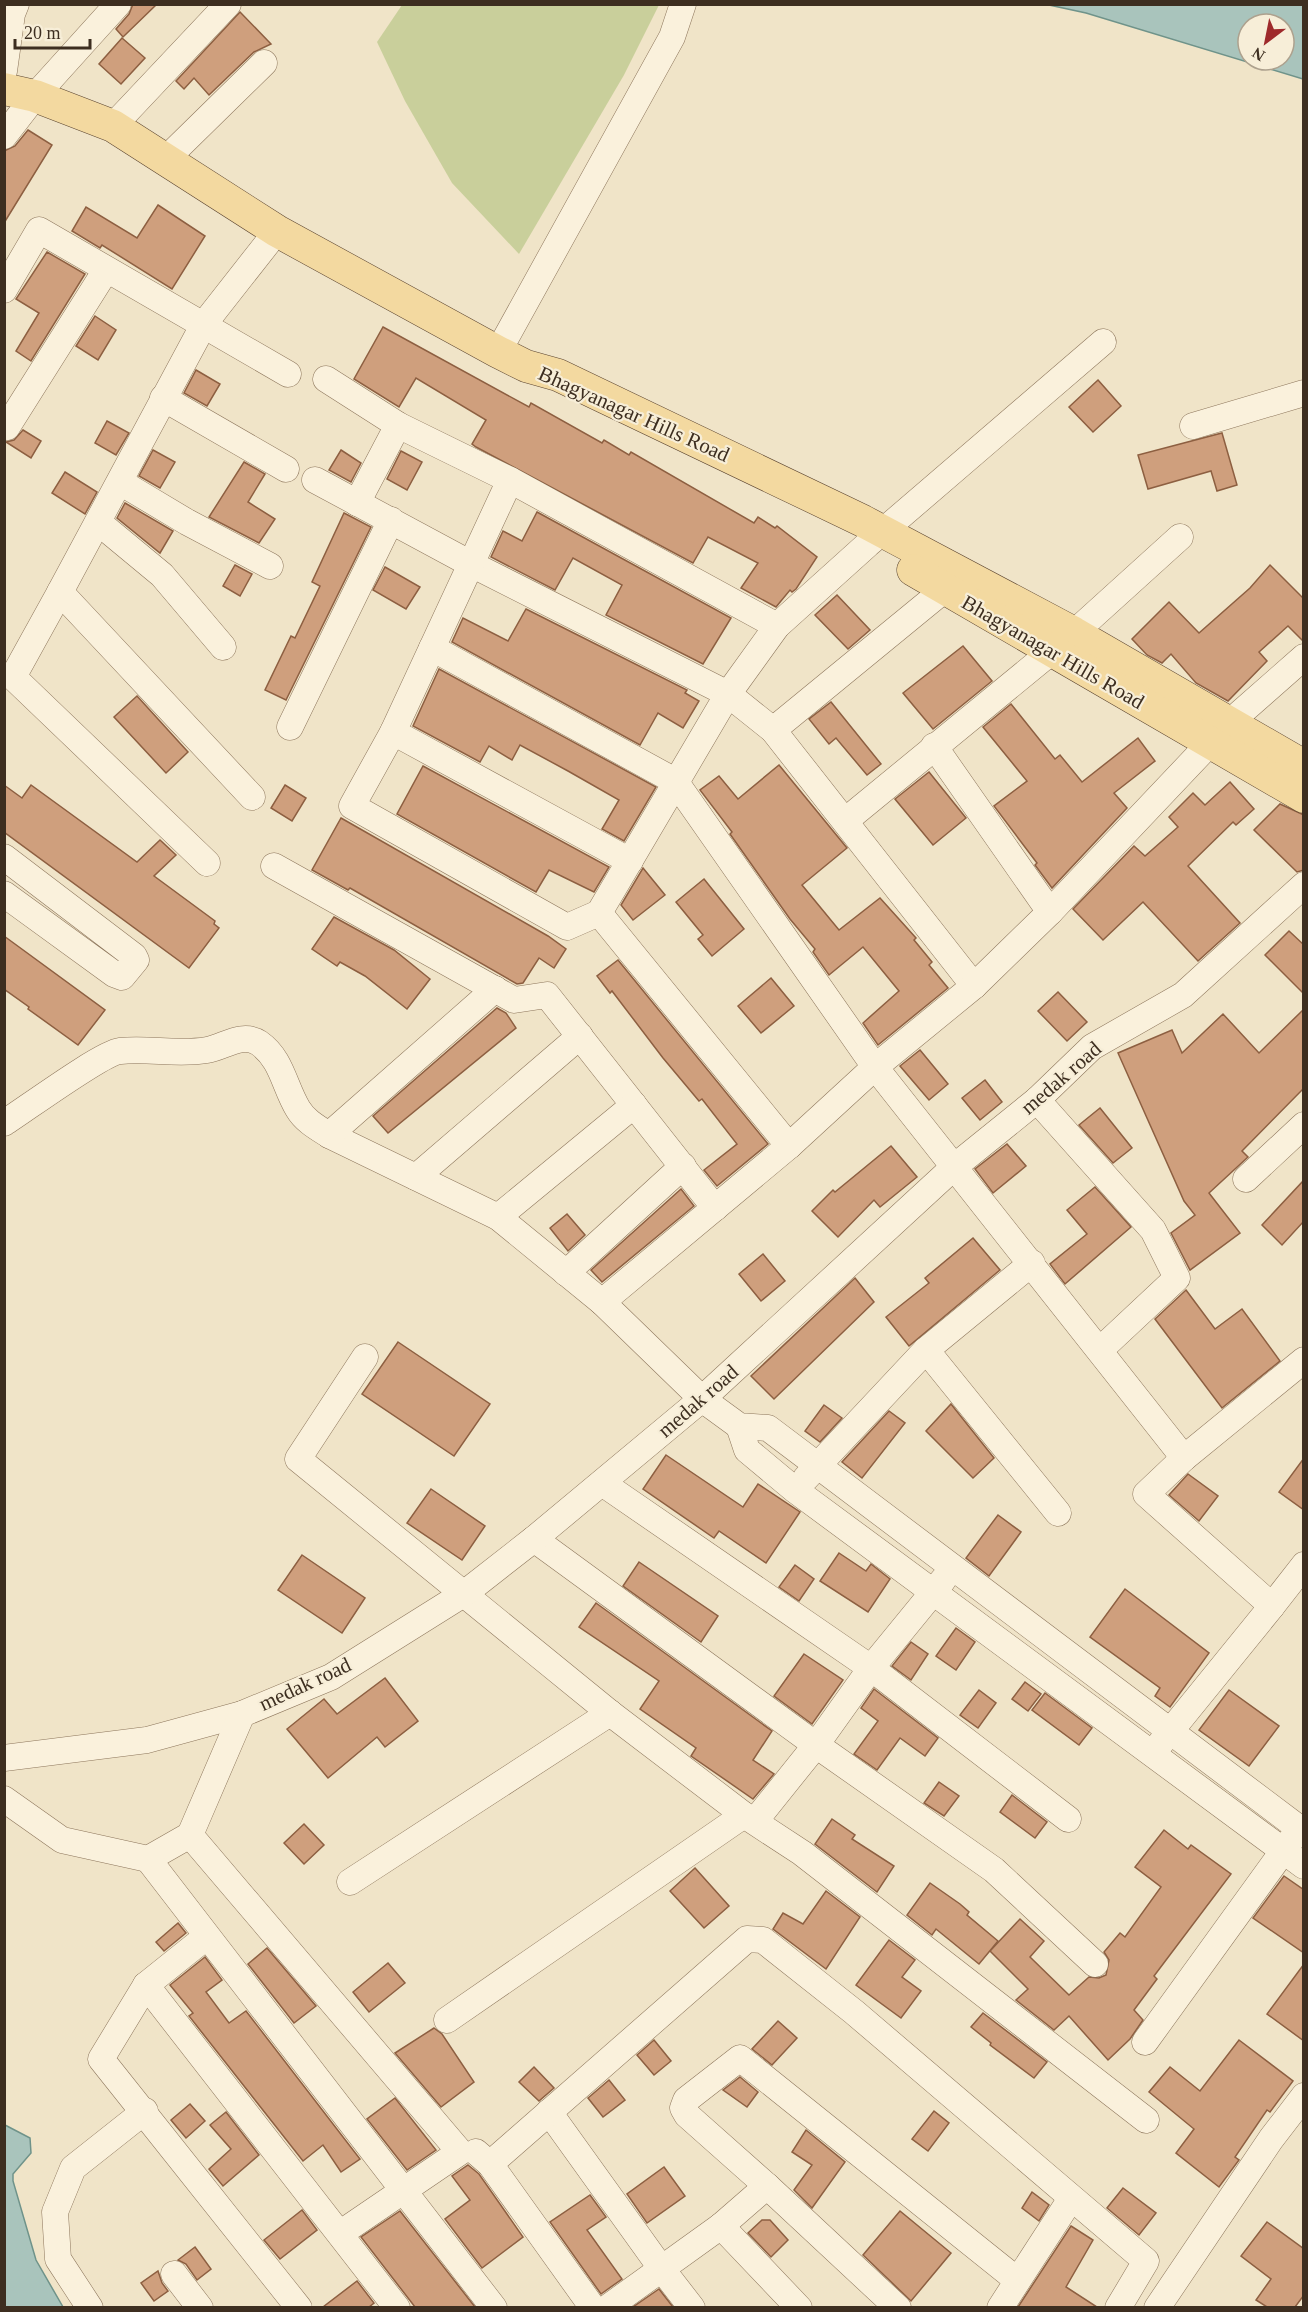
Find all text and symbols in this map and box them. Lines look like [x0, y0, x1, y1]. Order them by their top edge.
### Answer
scale bar [15, 12, 90, 50]
north arrow [1236, 12, 1296, 72]
text: 20 m [24, 23, 61, 43]
text: N [1249, 44, 1268, 65]
street label: Bhagyanagar Hills Road [535, 361, 734, 467]
street label: Bhagyanagar Hills Road [958, 590, 1149, 714]
street label: medak road [1016, 1036, 1106, 1119]
street label: medak road [653, 1359, 743, 1442]
street label: medak road [255, 1652, 355, 1716]

